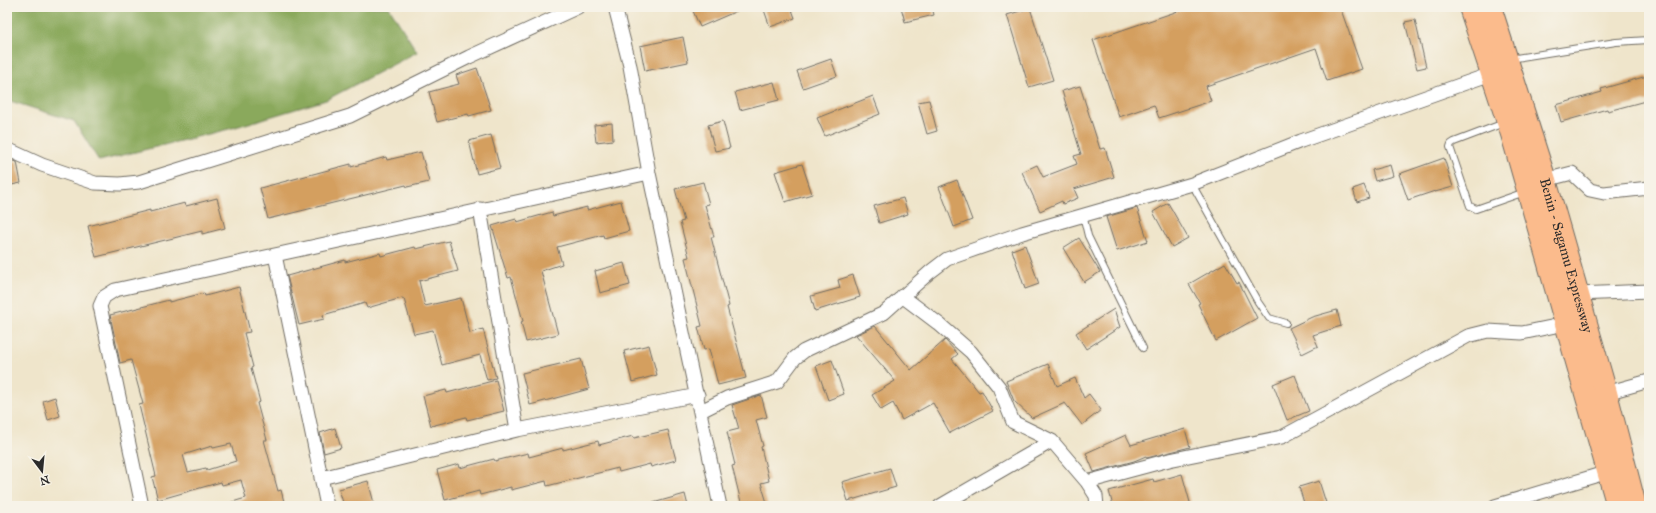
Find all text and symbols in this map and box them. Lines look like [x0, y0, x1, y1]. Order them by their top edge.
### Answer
street label: Benin - Sagamu Expressway [1536, 176, 1597, 335]
north arrow [22, 451, 62, 491]
text: N [38, 473, 51, 488]

